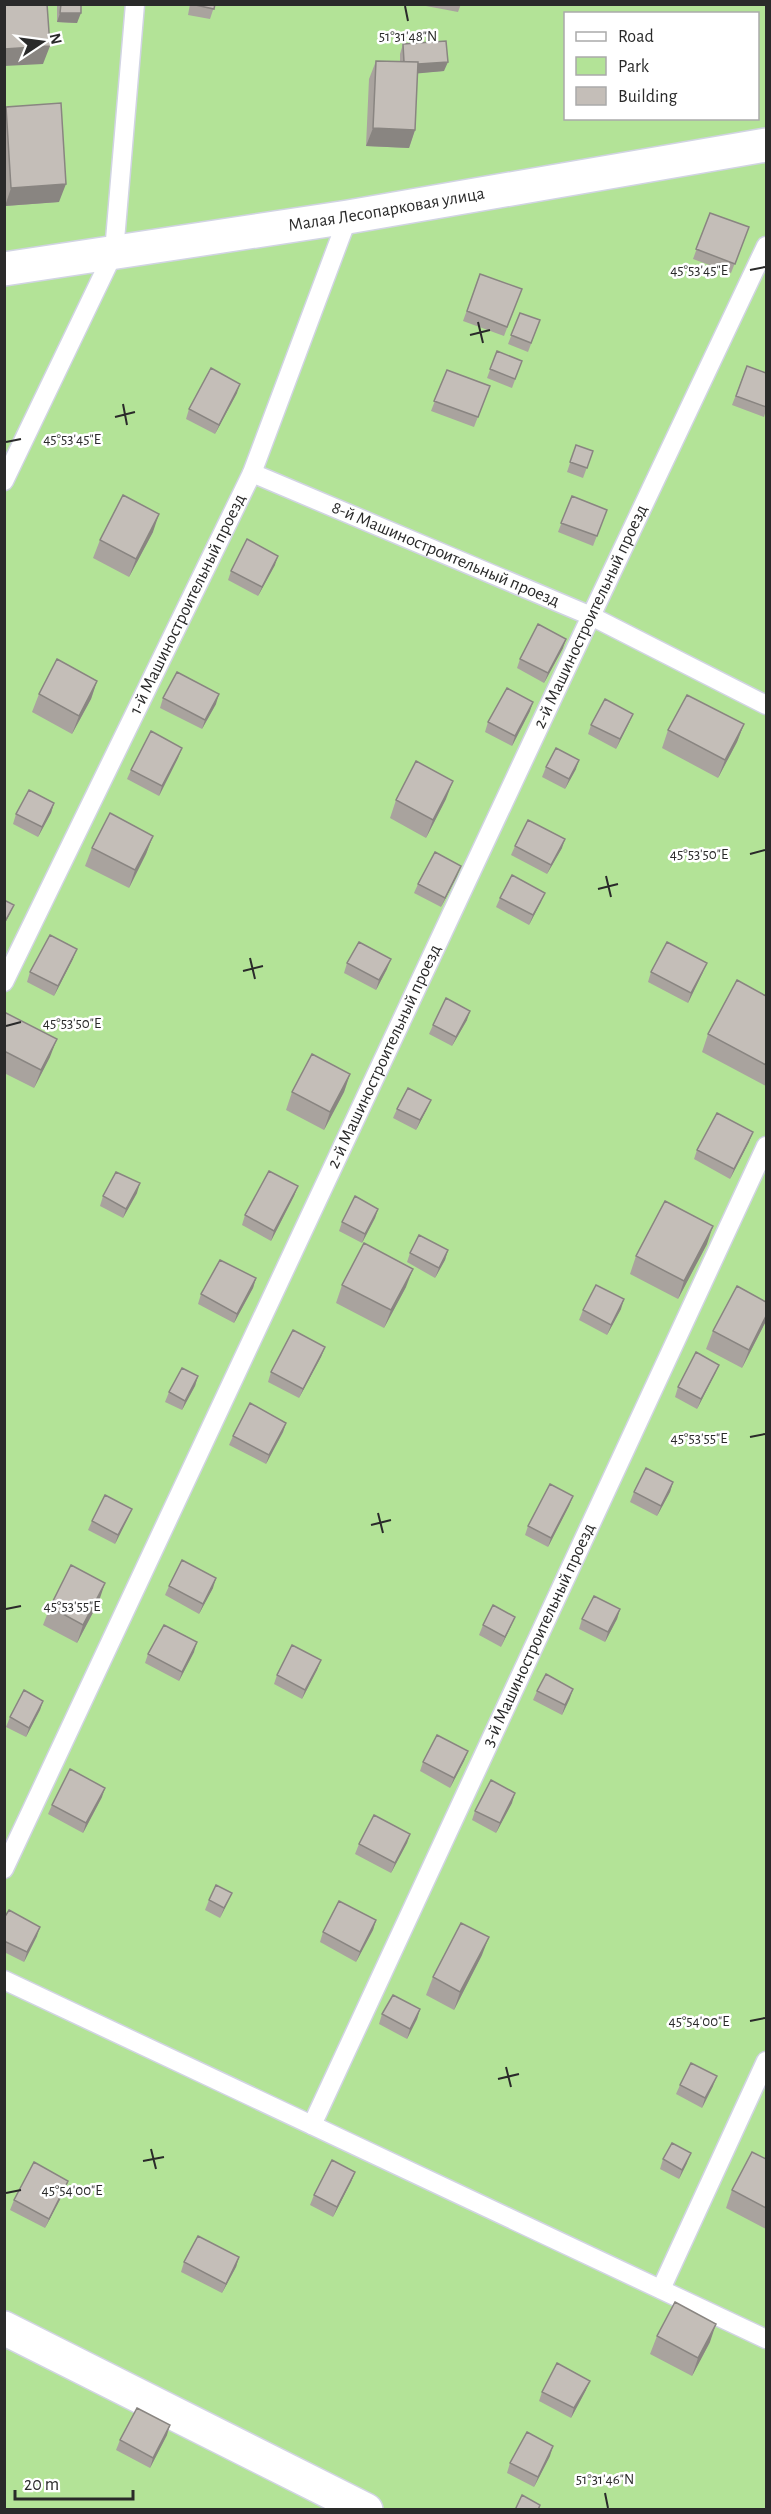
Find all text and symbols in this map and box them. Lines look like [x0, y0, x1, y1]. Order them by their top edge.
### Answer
north arrow [12, 12, 72, 72]
legend [564, 12, 759, 120]
text: Road [618, 28, 654, 46]
text: 51°31'48"N [379, 29, 437, 44]
text: N [47, 32, 65, 46]
text: Park [618, 58, 650, 76]
text: Building [618, 88, 678, 106]
street label: Малая Лесопарковая улица [287, 185, 486, 235]
text: 45°53'45"E [670, 263, 728, 278]
text: 45°53'45"E [43, 432, 101, 447]
street label: 1-й Машиностроительный проезд [127, 491, 249, 718]
street label: 8-й Машиностроительный проезд [329, 499, 562, 611]
street label: 2-й Машиностроительный проезд [531, 502, 651, 731]
text: 45°53'50"E [670, 847, 728, 862]
street label: 2-й Машиностроительный проезд [324, 942, 445, 1171]
text: 45°53'50"E [43, 1016, 101, 1031]
text: 45°53'55"E [671, 1431, 727, 1446]
street label: 3-й Машиностроительный проезд [480, 1521, 599, 1750]
text: 45°53'55"E [44, 1599, 100, 1614]
text: 45°54'00"E [668, 2014, 730, 2029]
text: 45°54'00"E [41, 2183, 103, 2198]
scale bar [15, 2463, 134, 2501]
text: 51°31'46"N [576, 2472, 634, 2487]
text: 20 m [24, 2476, 59, 2494]

